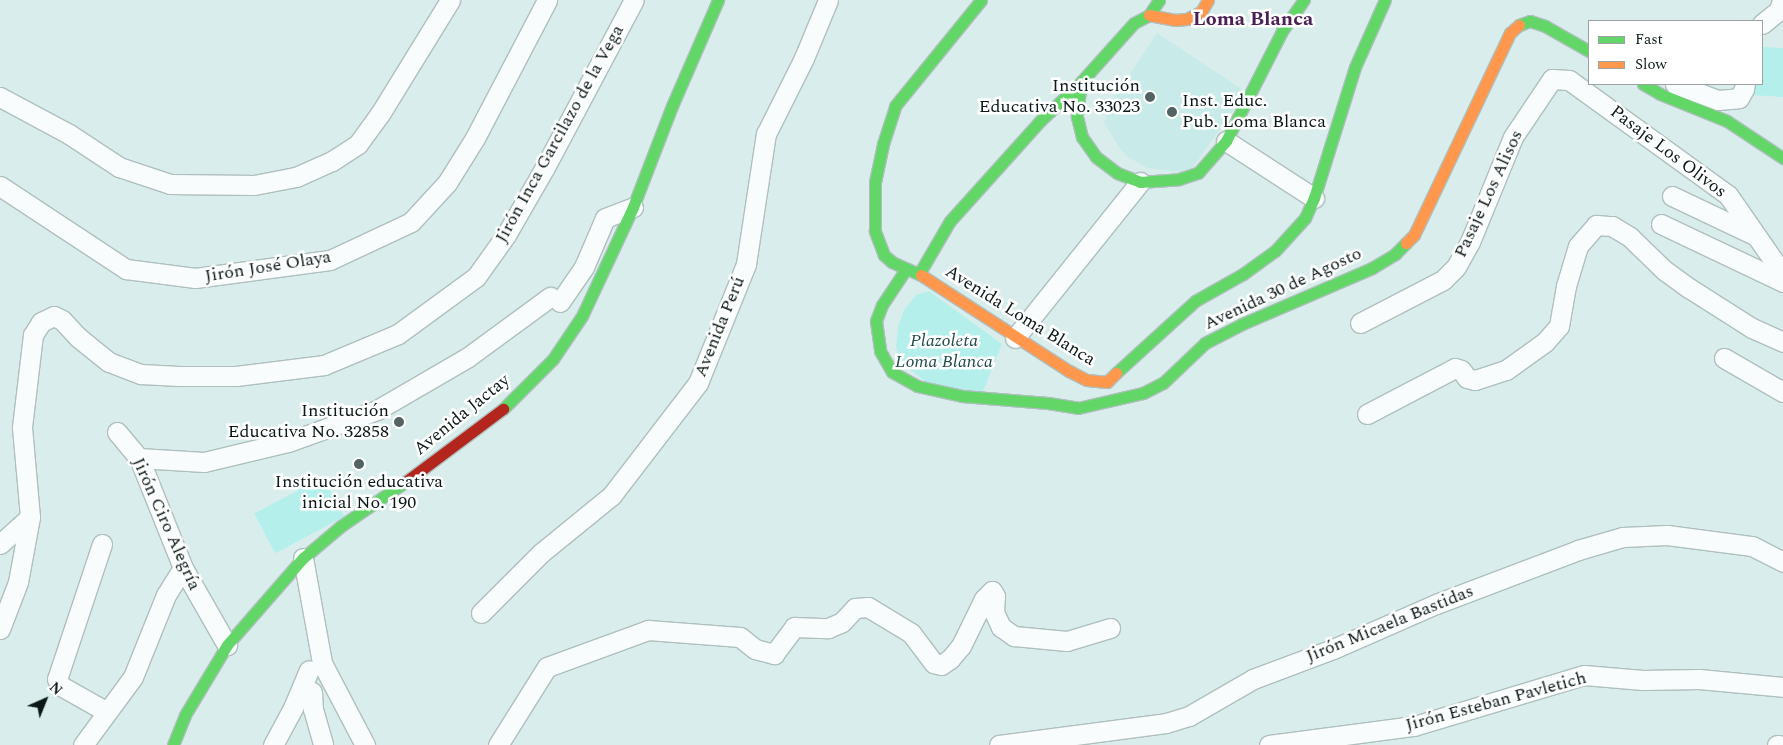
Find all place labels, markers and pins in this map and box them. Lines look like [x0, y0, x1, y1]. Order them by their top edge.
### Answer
place label: Institución Educativa No. 33023 [979, 76, 1140, 118]
marker: Institución Educativa No. 33023 [1144, 91, 1156, 103]
place label: Inst. Educ. Pub. Loma Blanca [1182, 91, 1326, 134]
marker: Inst. Educ. Pub. Loma Blanca [1166, 106, 1178, 118]
place label: Institución Educativa No. 32858 [228, 401, 389, 444]
marker: Institución Educativa No. 32858 [393, 416, 405, 428]
marker: Institución educativa inicial No. 190 [353, 458, 365, 470]
place label: Institución educativa inicial No. 190 [275, 472, 443, 514]

